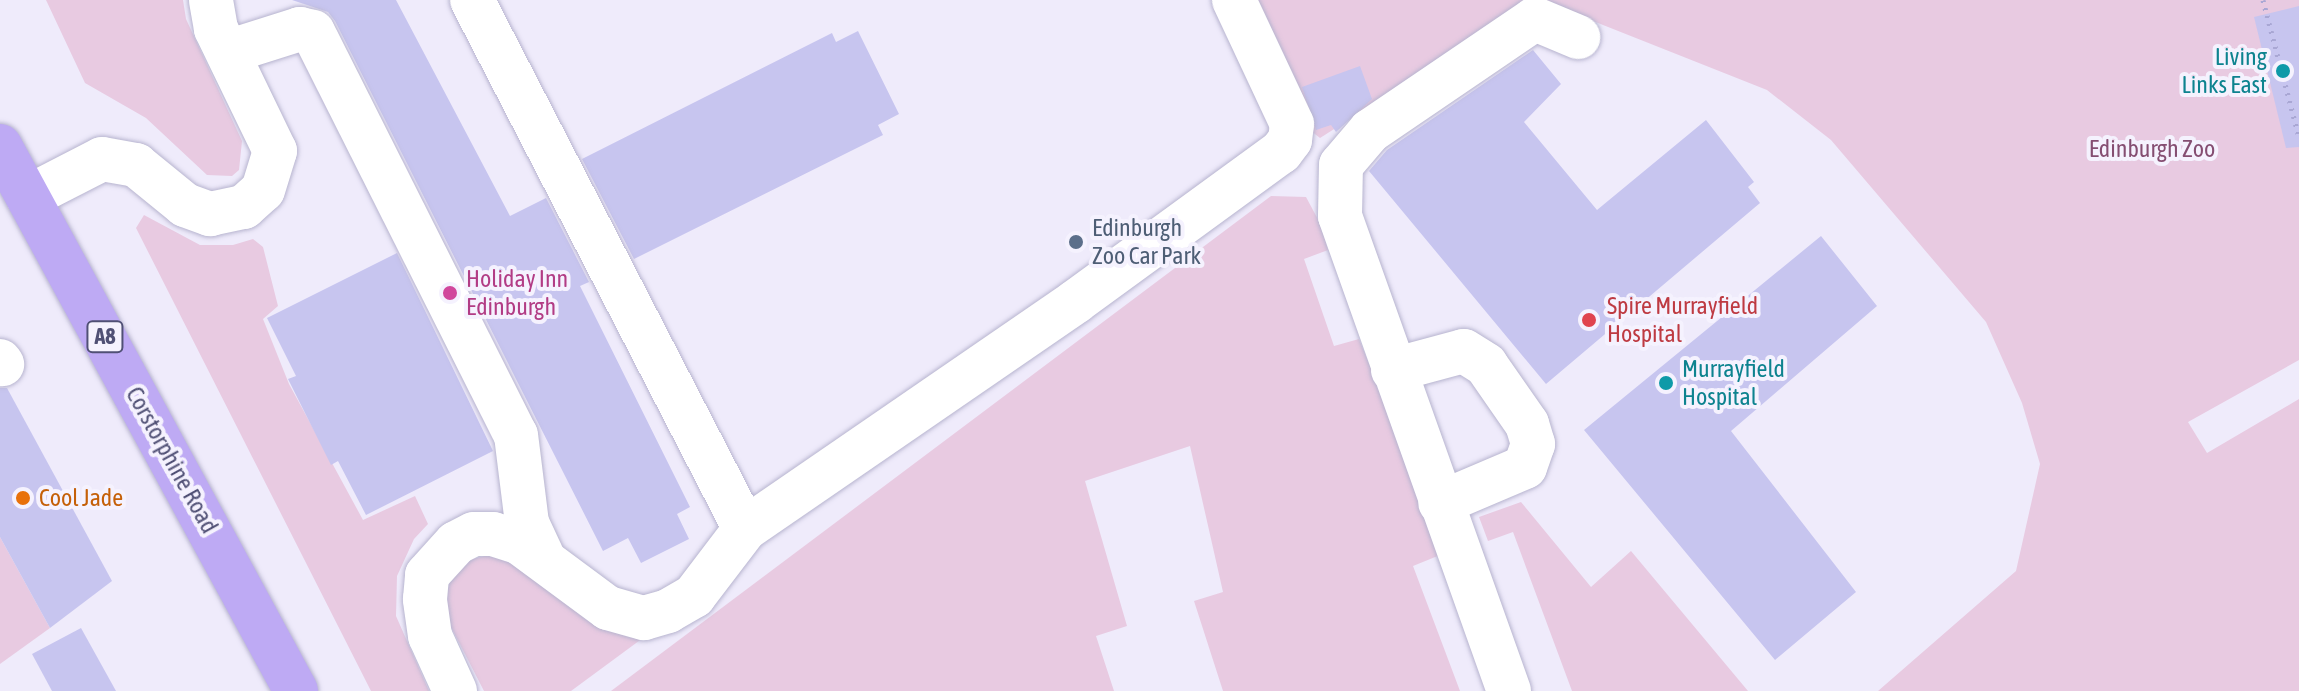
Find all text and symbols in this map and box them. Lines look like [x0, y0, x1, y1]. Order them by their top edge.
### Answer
place label: Living Links East [2181, 43, 2267, 99]
marker: Living Links East [2274, 62, 2292, 80]
park label: Edinburgh Zoo [2089, 135, 2215, 163]
place label: Edinburgh Zoo Car Park [1092, 214, 1201, 270]
marker: Edinburgh Zoo Car Park [1067, 233, 1085, 251]
place label: Holiday Inn Edinburgh [466, 265, 568, 321]
marker: Holiday Inn Edinburgh [441, 284, 459, 302]
place label: Spire Murrayfield Hospital [1607, 292, 1758, 348]
marker: Spire Murrayfield Hospital [1578, 309, 1600, 331]
road number: A8 [85, 319, 125, 355]
place label: Murrayfield Hospital [1682, 355, 1785, 411]
marker: Murrayfield Hospital [1657, 374, 1675, 392]
street label: Corstorphine Road [120, 382, 224, 538]
place label: Cool Jade [39, 484, 123, 512]
marker: Cool Jade [14, 489, 32, 507]

